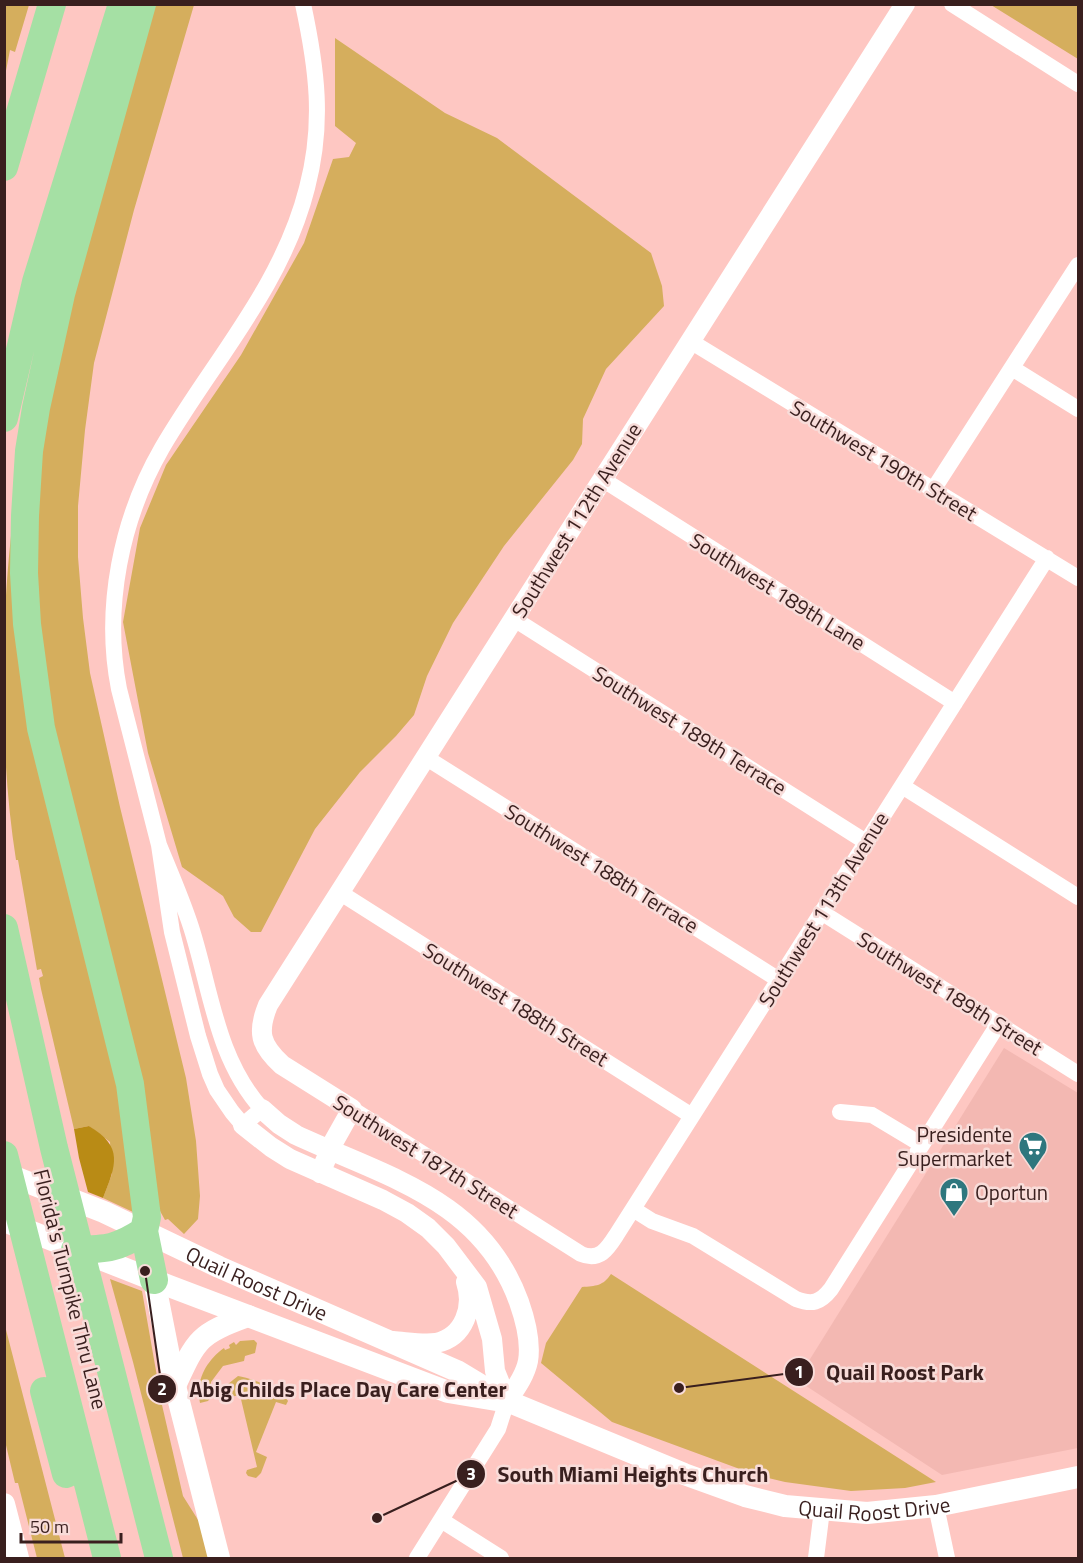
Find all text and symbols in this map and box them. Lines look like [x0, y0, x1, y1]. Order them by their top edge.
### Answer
street label: Southwest 190th Street [784, 391, 984, 529]
street label: Southwest 112th Avenue [503, 416, 649, 624]
street label: Southwest 189th Lane [684, 524, 872, 658]
street label: Southwest 189th Terrace [587, 657, 793, 803]
street label: Southwest 188th Terrace [499, 795, 705, 941]
street label: Southwest 113th Avenue [750, 805, 896, 1013]
street label: Southwest 189th Street [851, 923, 1049, 1063]
street label: Southwest 188th Street [417, 934, 615, 1074]
street label: Southwest 187th Street [327, 1086, 525, 1226]
place label: Presidente Supermarket [897, 1118, 1013, 1174]
supermarket icon: Presidente Supermarket [1017, 1130, 1049, 1172]
street label: Florida's Turnpike Thru Lane [26, 1166, 116, 1412]
shop icon: Oportun [938, 1176, 970, 1218]
place label: Oportun [975, 1176, 1048, 1208]
street label: Quail Roost Drive [181, 1237, 333, 1329]
callout: Quail Roost Park [784, 1352, 996, 1392]
text: Quail Roost Park [826, 1355, 985, 1389]
text: 1 [794, 1358, 804, 1385]
callout: Abig Childs Place Day Care Center [147, 1369, 519, 1409]
text: Abig Childs Place Day Care Center [189, 1372, 507, 1406]
text: 2 [157, 1375, 167, 1402]
callout: South Miami Heights Church [456, 1454, 781, 1494]
text: South Miami Heights Church [498, 1457, 768, 1491]
text: 3 [466, 1460, 476, 1487]
street label: Quail Roost Drive [797, 1487, 953, 1529]
scale bar [21, 1506, 122, 1544]
text: 50 m [30, 1513, 69, 1540]

